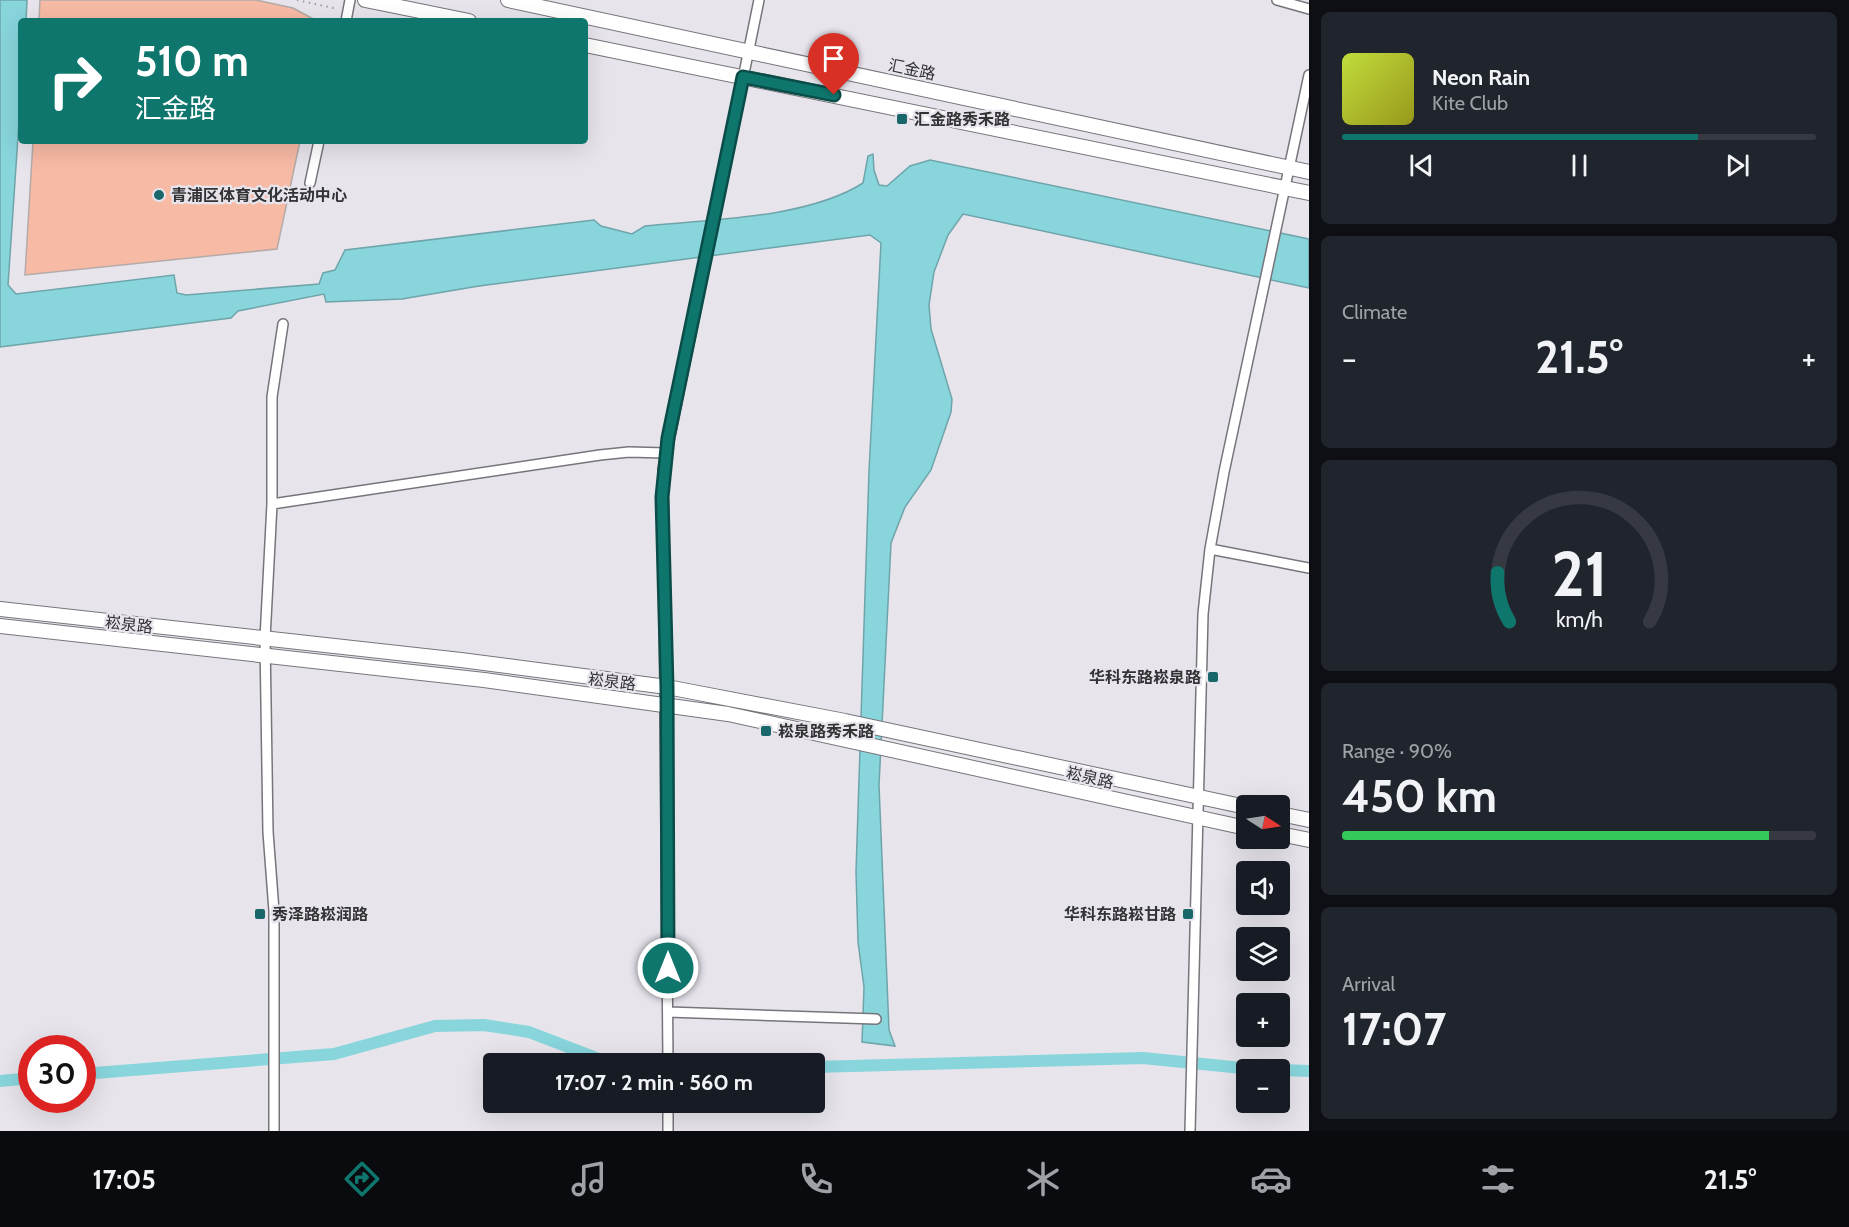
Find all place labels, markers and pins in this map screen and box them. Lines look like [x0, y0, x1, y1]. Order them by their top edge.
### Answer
pin [808, 33, 859, 95]
place label: 汇金路秀禾路 [914, 110, 1010, 129]
marker: 汇金路秀禾路 [895, 112, 909, 126]
place label: 青浦区体育文化活动中心 [171, 186, 347, 205]
marker: 青浦区体育文化活动中心 [152, 188, 166, 202]
place label: 华科东路崧泉路 [1089, 668, 1201, 687]
marker: 华科东路崧泉路 [1206, 670, 1220, 684]
place label: 崧泉路秀禾路 [778, 722, 874, 741]
marker: 崧泉路秀禾路 [759, 724, 773, 738]
place label: 秀泽路崧润路 [272, 905, 368, 924]
place label: 华科东路崧甘路 [1064, 905, 1176, 924]
marker: 秀泽路崧润路 [253, 907, 267, 921]
marker: 华科东路崧甘路 [1181, 907, 1195, 921]

